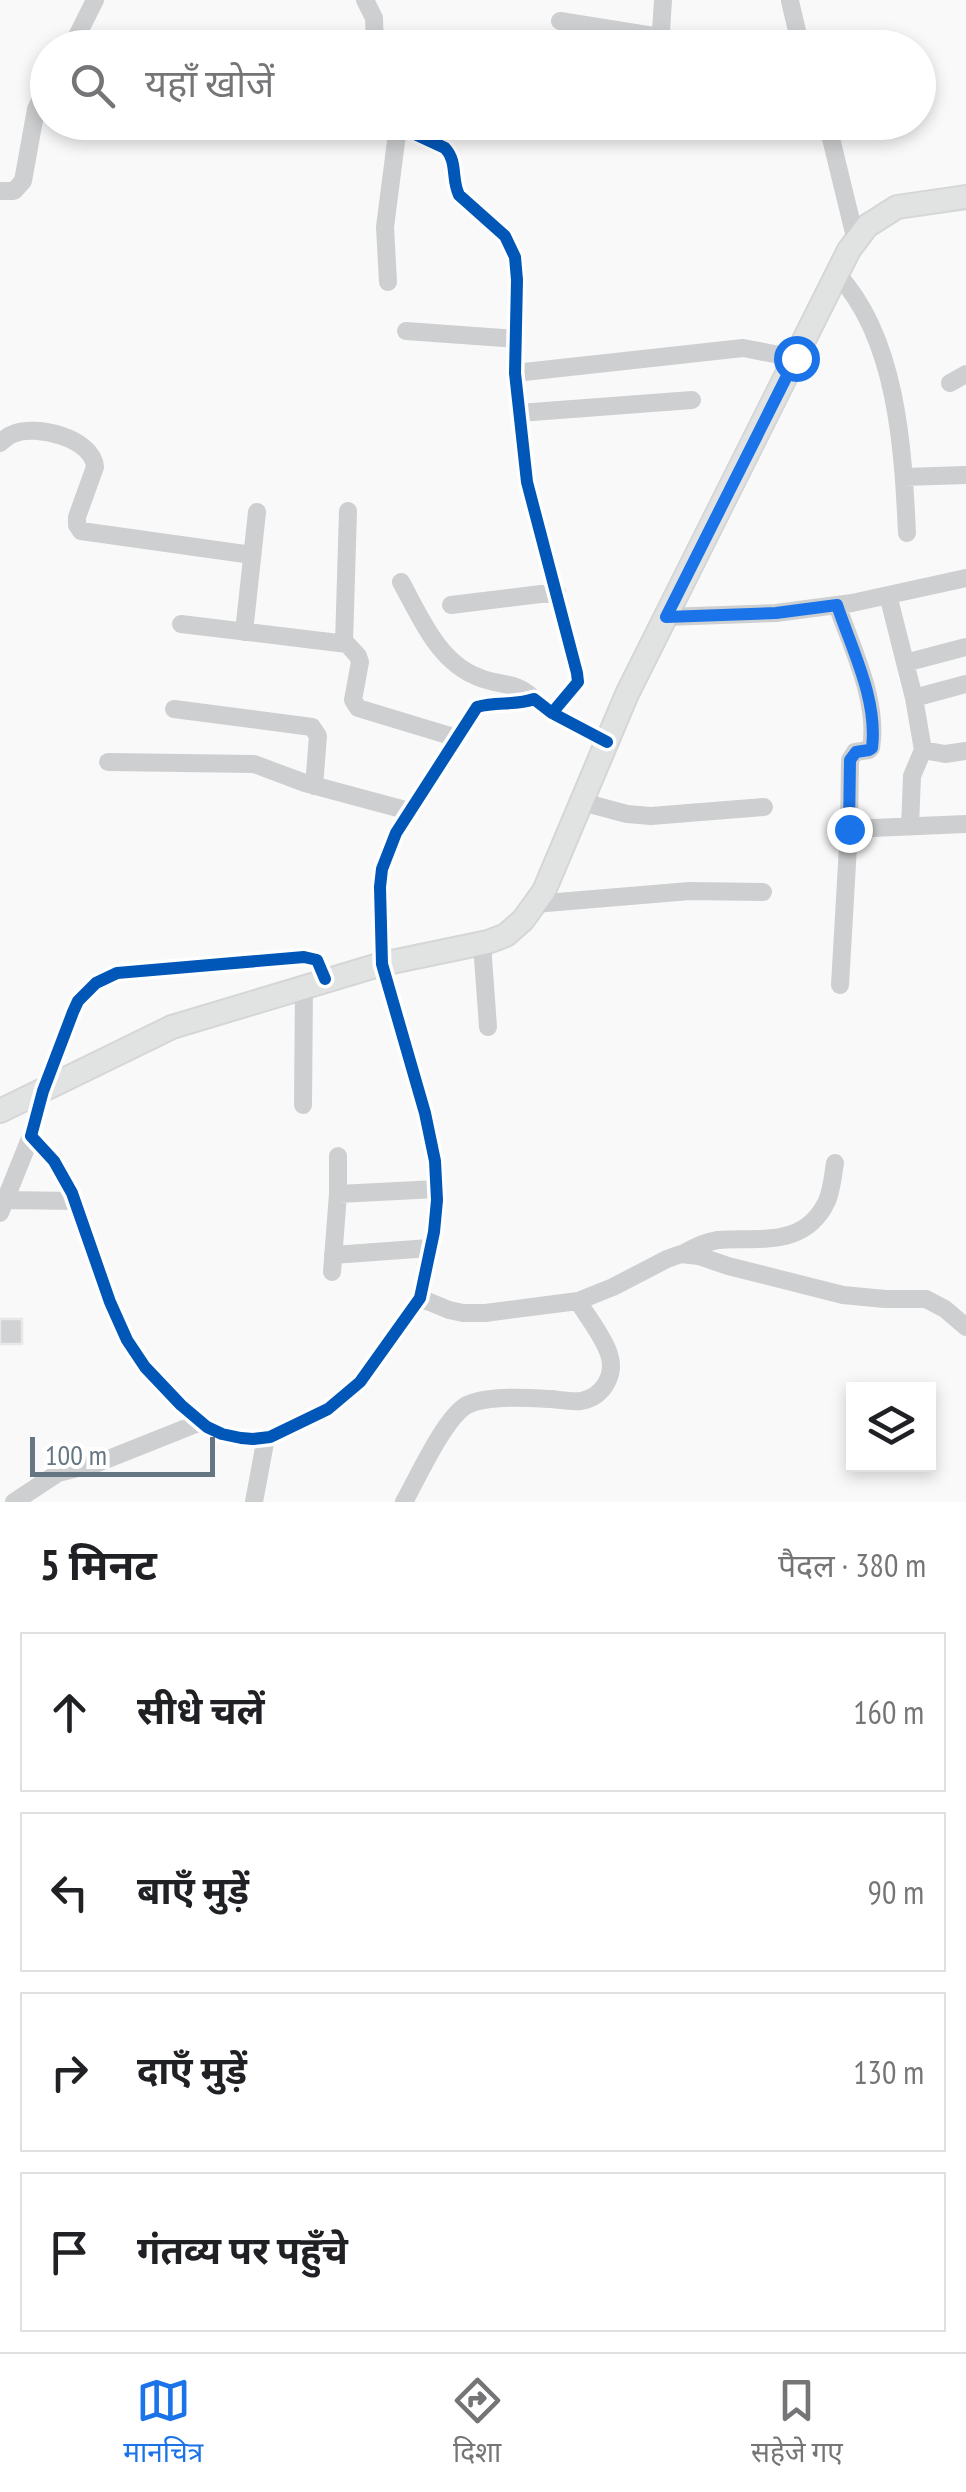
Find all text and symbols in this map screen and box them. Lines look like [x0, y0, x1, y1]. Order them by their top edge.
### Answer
search box [30, 30, 936, 140]
icon: search [65, 58, 120, 113]
text: यहाँ खोजें [145, 58, 274, 107]
route start [774, 336, 820, 382]
route end [827, 807, 873, 853]
map controls [846, 1382, 936, 1472]
button: layers [846, 1382, 936, 1472]
scale bar [30, 1432, 215, 1476]
text: 100 m [45, 1436, 107, 1473]
text: 5 मिनट [40, 1537, 157, 1592]
text: पैदल · 380 m [778, 1544, 926, 1586]
icon: ahead [42, 1685, 97, 1740]
text: सीधे चलें [137, 1685, 265, 1734]
text: 160 m [853, 1691, 924, 1733]
icon: left [42, 1865, 97, 1920]
text: बाएँ मुड़ें [137, 1865, 249, 1914]
text: 90 m [868, 1871, 924, 1913]
icon: right [42, 2045, 97, 2100]
text: दाएँ मुड़ें [137, 2045, 247, 2094]
text: 130 m [853, 2051, 924, 2093]
icon: arrive [42, 2225, 97, 2280]
text: गंतव्य पर पहुँचे [137, 2225, 348, 2274]
tab: मानचित्र [123, 2373, 203, 2473]
tab: दिशा [450, 2373, 505, 2473]
tab: सहेजे गए [751, 2373, 843, 2473]

